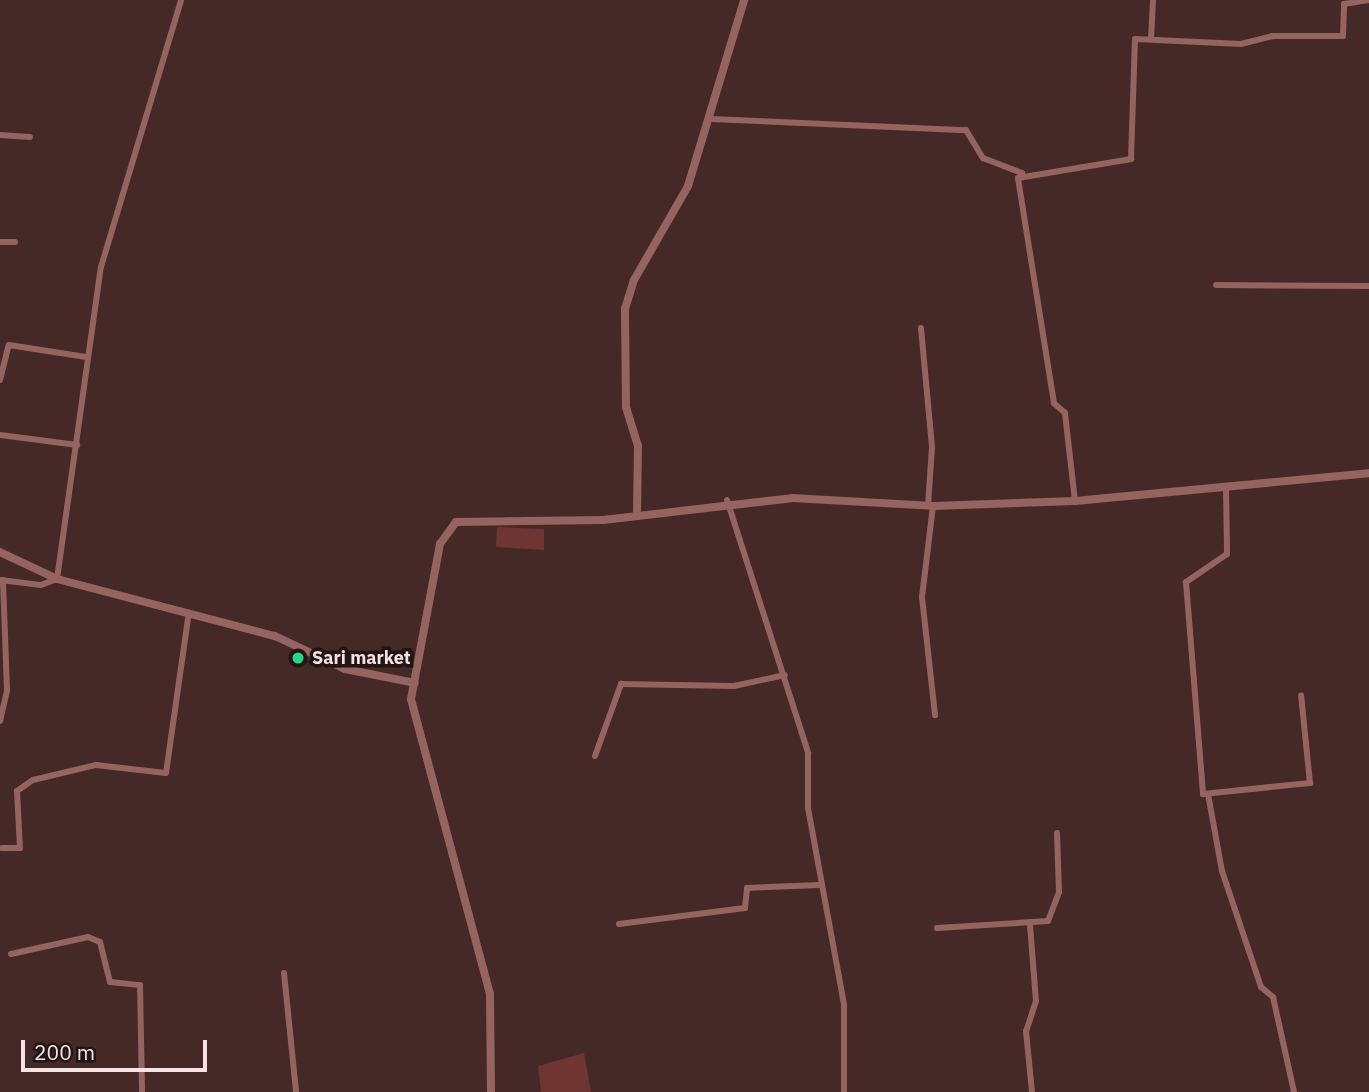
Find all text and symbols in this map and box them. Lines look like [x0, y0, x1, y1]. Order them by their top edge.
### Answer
place label: Sari market [312, 647, 411, 669]
marker: Sari market [290, 650, 306, 666]
scale bar [24, 1026, 210, 1070]
text: 200 m [34, 1038, 95, 1066]

